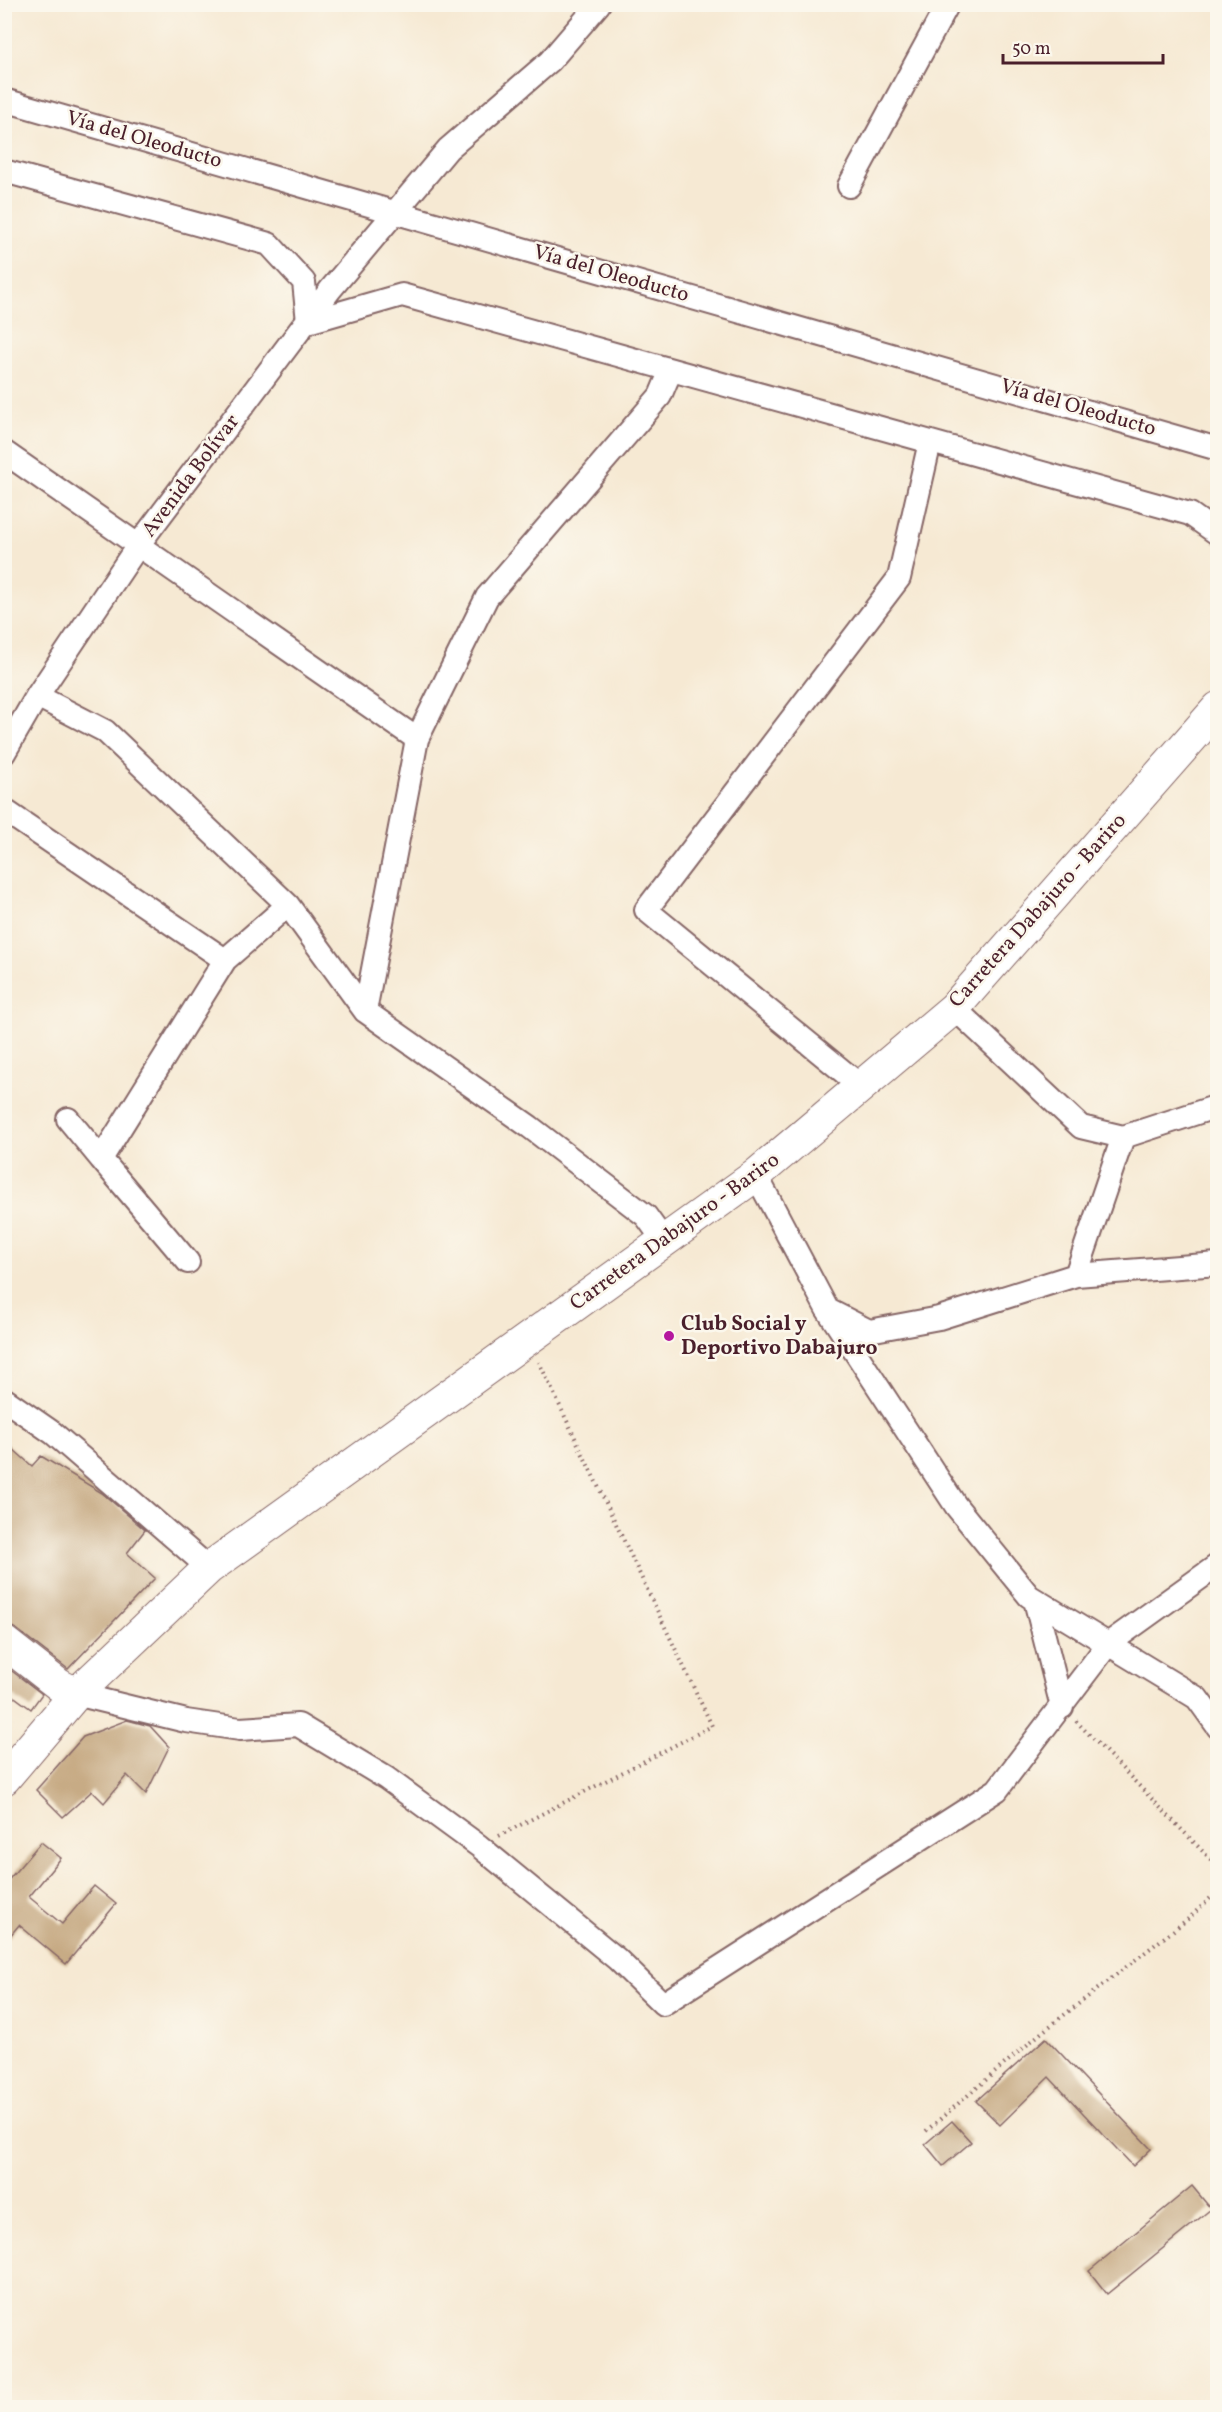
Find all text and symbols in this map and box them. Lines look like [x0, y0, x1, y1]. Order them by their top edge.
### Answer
scale bar [1003, 27, 1164, 65]
text: 50 m [1012, 37, 1051, 62]
street label: Vía del Oleoducto [63, 104, 225, 176]
street label: Vía del Oleoducto [530, 238, 692, 310]
street label: Vía del Oleoducto [997, 372, 1159, 444]
street label: Avenida Bolívar [135, 409, 247, 543]
street label: Carretera Dabajuro - Bariro [943, 807, 1133, 1015]
street label: Carretera Dabajuro - Bariro [564, 1146, 786, 1318]
place label: Club Social y Deportivo Dabajuro [681, 1310, 877, 1363]
marker: Club Social y Deportivo Dabajuro [662, 1329, 676, 1343]

